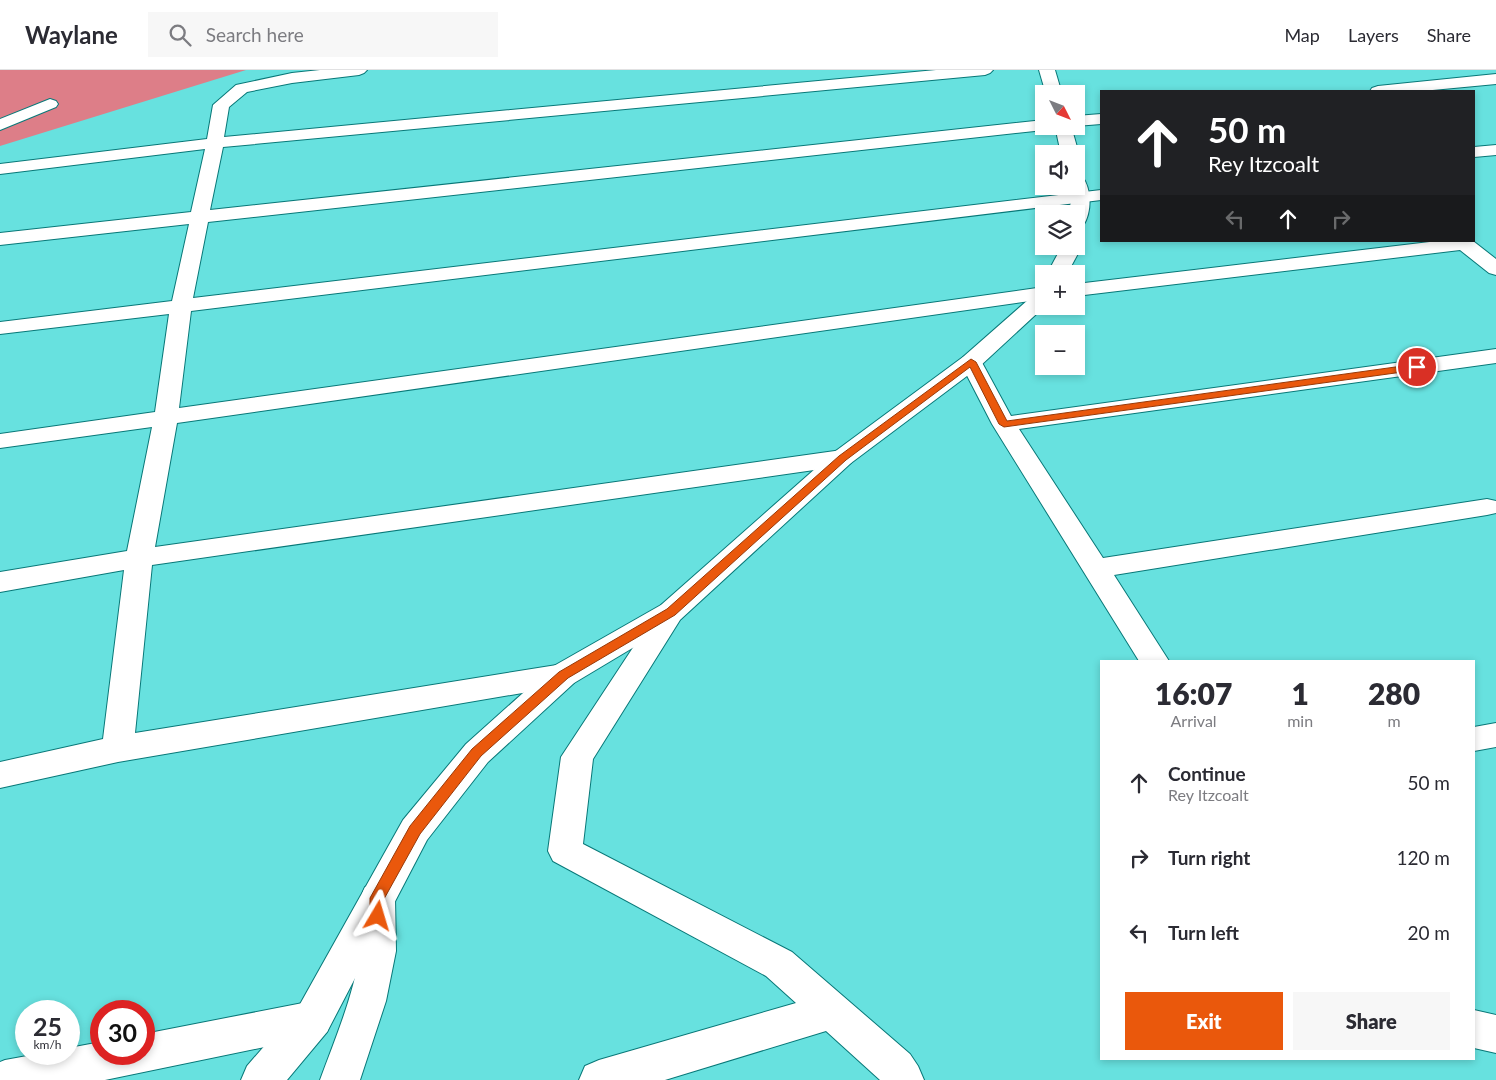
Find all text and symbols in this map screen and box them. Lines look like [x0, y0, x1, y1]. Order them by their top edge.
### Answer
search box [148, 12, 498, 57]
text: Waylane [25, 20, 118, 49]
icon: search [166, 21, 194, 49]
text: Search here [206, 23, 304, 46]
text: Map [1284, 24, 1320, 46]
text: Layers [1348, 24, 1399, 46]
text: Share [1427, 24, 1471, 46]
north arrow [1035, 85, 1085, 135]
map controls [1035, 85, 1085, 375]
text: 50 m [1208, 108, 1286, 150]
icon: ahead [1125, 110, 1190, 175]
button: sound [1035, 145, 1085, 195]
text: Rey Itzcoalt [1208, 150, 1319, 177]
button: layers [1035, 205, 1085, 255]
icon: left [1221, 205, 1249, 233]
icon: ahead [1274, 205, 1302, 233]
icon: right [1327, 205, 1355, 233]
button: + [1035, 265, 1085, 315]
button: − [1035, 325, 1085, 375]
pin [1396, 346, 1438, 388]
icon: arrive [1403, 353, 1431, 381]
text: 16:07 [1155, 675, 1232, 711]
text: 1 [1291, 675, 1309, 711]
text: 280 [1368, 675, 1420, 711]
text: Arrival [1171, 711, 1217, 730]
text: min [1287, 711, 1313, 730]
text: m [1387, 711, 1401, 730]
text: Continue [1168, 762, 1246, 785]
icon: ahead [1125, 769, 1153, 797]
text: 50 m [1407, 771, 1450, 794]
text: Rey Itzcoalt [1168, 785, 1249, 804]
icon: right [1125, 844, 1153, 872]
text: Turn right [1168, 846, 1250, 869]
text: 120 m [1396, 846, 1450, 869]
position arrow [351, 889, 403, 941]
icon: left [1125, 919, 1153, 947]
text: Turn left [1168, 921, 1239, 944]
text: 20 m [1407, 921, 1450, 944]
button: Exit [1125, 992, 1283, 1050]
button: Share [1293, 992, 1450, 1050]
speed limit sign: 30 [90, 1000, 155, 1065]
text: 25 [33, 1011, 62, 1041]
text: km/h [33, 1037, 62, 1052]

